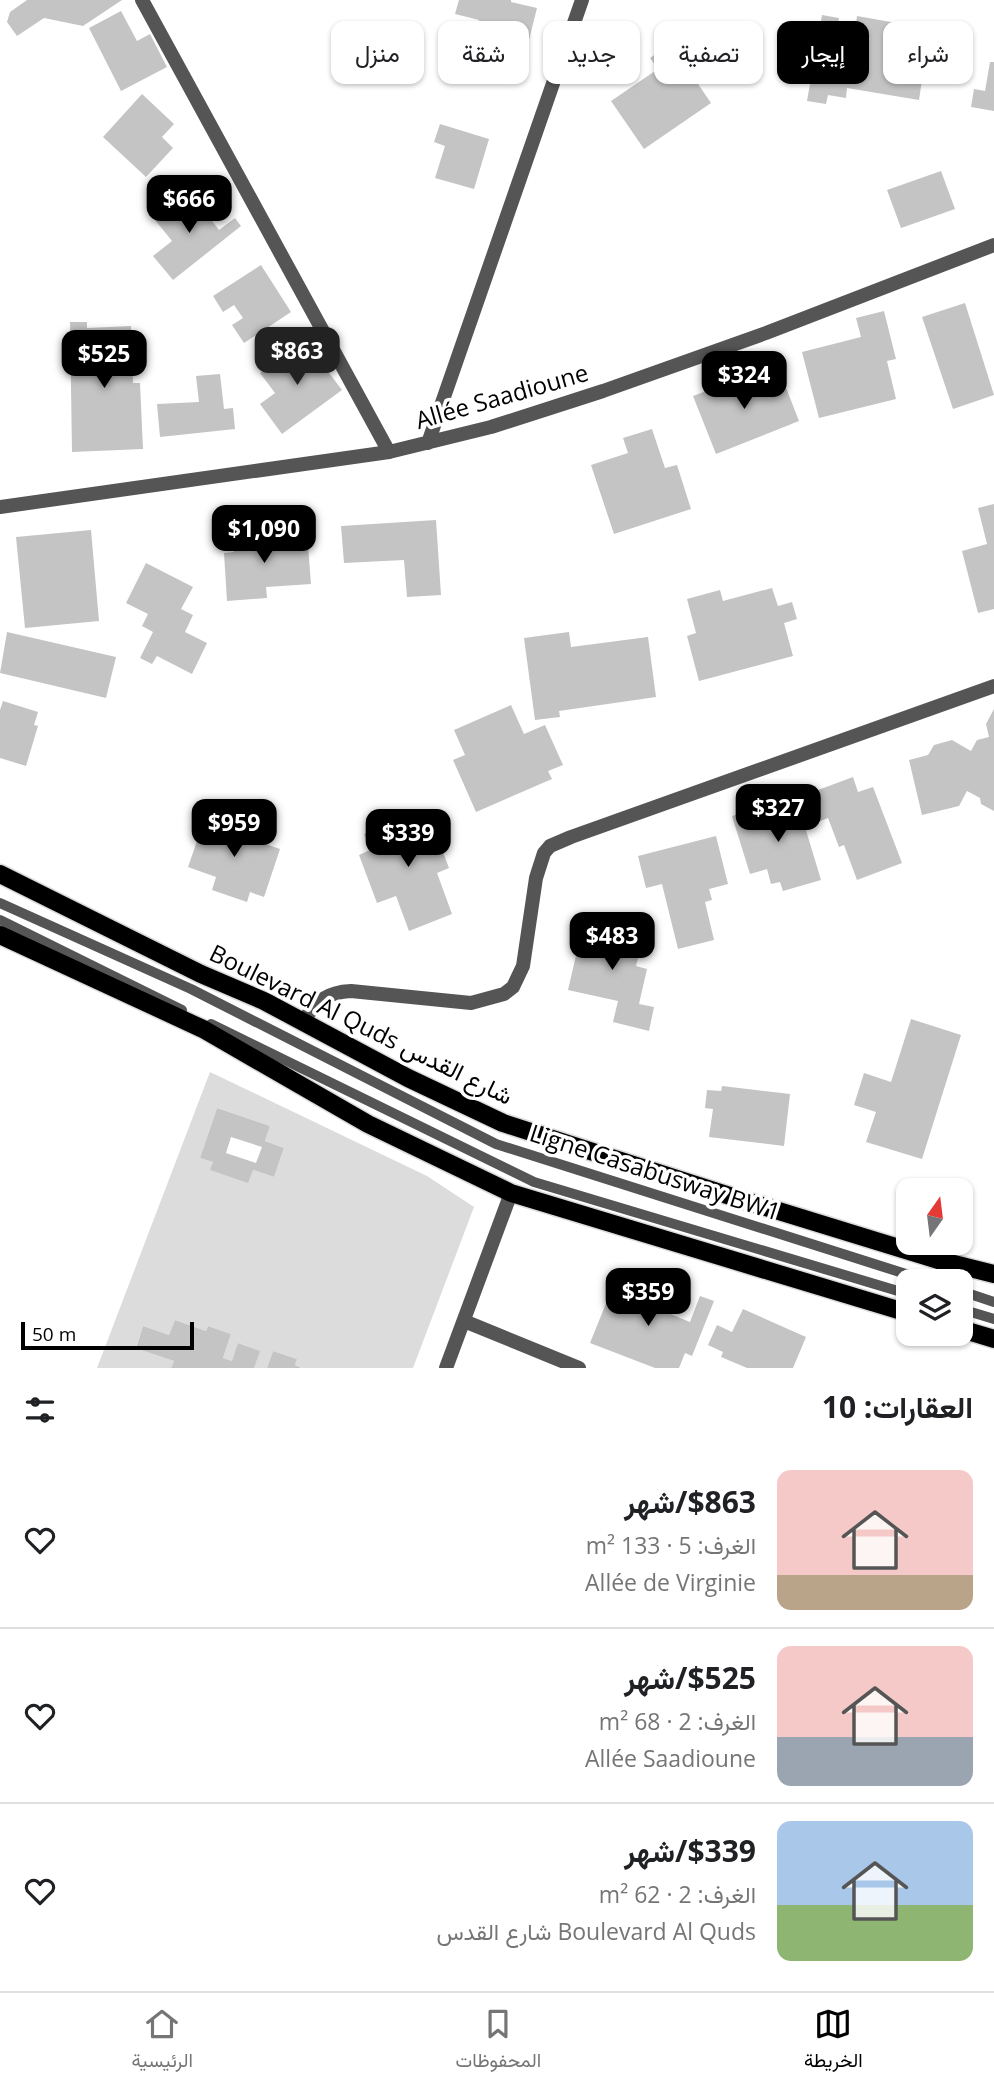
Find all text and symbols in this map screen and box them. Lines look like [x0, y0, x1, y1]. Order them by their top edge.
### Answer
chip: منزل [331, 21, 424, 84]
chip: شقة [438, 21, 529, 84]
chip: جديد [543, 21, 640, 84]
chip: تصفية [654, 21, 763, 84]
chip: إيجار [777, 21, 869, 84]
chip: شراء [883, 21, 973, 84]
pin: $666 [148, 176, 230, 235]
text: $666 [163, 182, 215, 214]
pin: $863 [256, 328, 338, 387]
pin: $525 [63, 330, 145, 390]
text: $863 [271, 334, 323, 366]
text: $525 [78, 337, 130, 369]
pin: $324 [703, 352, 785, 411]
street label: Allée Saadioune [411, 355, 592, 436]
text: $324 [718, 358, 770, 390]
pin: $1,090 [207, 505, 321, 565]
text: $1,090 [228, 512, 300, 544]
pin: $327 [737, 784, 819, 844]
text: $327 [752, 791, 804, 823]
pin: $959 [193, 800, 275, 859]
text: $959 [208, 806, 260, 838]
pin: $339 [367, 810, 449, 869]
text: $339 [382, 816, 434, 848]
pin: $483 [571, 912, 653, 972]
text: $483 [586, 919, 638, 951]
street label: Boulevard Al Quds شارع القدس [204, 936, 519, 1112]
street label: Ligne Casabusway BW1 [526, 1115, 785, 1228]
north arrow [896, 1178, 973, 1255]
map controls [896, 1178, 973, 1346]
pin: $359 [607, 1268, 689, 1328]
button: layers [896, 1269, 973, 1346]
text: $359 [622, 1275, 674, 1307]
scale bar [21, 1319, 194, 1351]
text: 50 m [32, 1321, 76, 1347]
text: العقارات: 10 [822, 1386, 973, 1427]
icon: filters [21, 1391, 59, 1429]
text: $863/شهر [624, 1481, 756, 1522]
icon: home [833, 1498, 917, 1582]
icon: heart [21, 1521, 59, 1559]
text: الغرف: 5 · 133 m² [586, 1529, 756, 1561]
text: Allée de Virginie [585, 1566, 756, 1598]
text: $525/شهر [624, 1657, 756, 1698]
icon: home [833, 1674, 917, 1758]
icon: heart [21, 1697, 59, 1735]
text: الغرف: 2 · 68 m² [599, 1705, 756, 1737]
text: Allée Saadioune [585, 1742, 756, 1774]
text: $339/شهر [624, 1830, 756, 1871]
icon: home [833, 1849, 917, 1933]
icon: heart [21, 1872, 59, 1910]
text: الغرف: 2 · 62 m² [599, 1878, 756, 1910]
text: Boulevard Al Quds شارع القدس [436, 1915, 756, 1947]
tab: الرئيسية [131, 2005, 193, 2077]
tab: المحفوظات [456, 2005, 541, 2077]
tab: الخريطة [804, 2005, 863, 2077]

